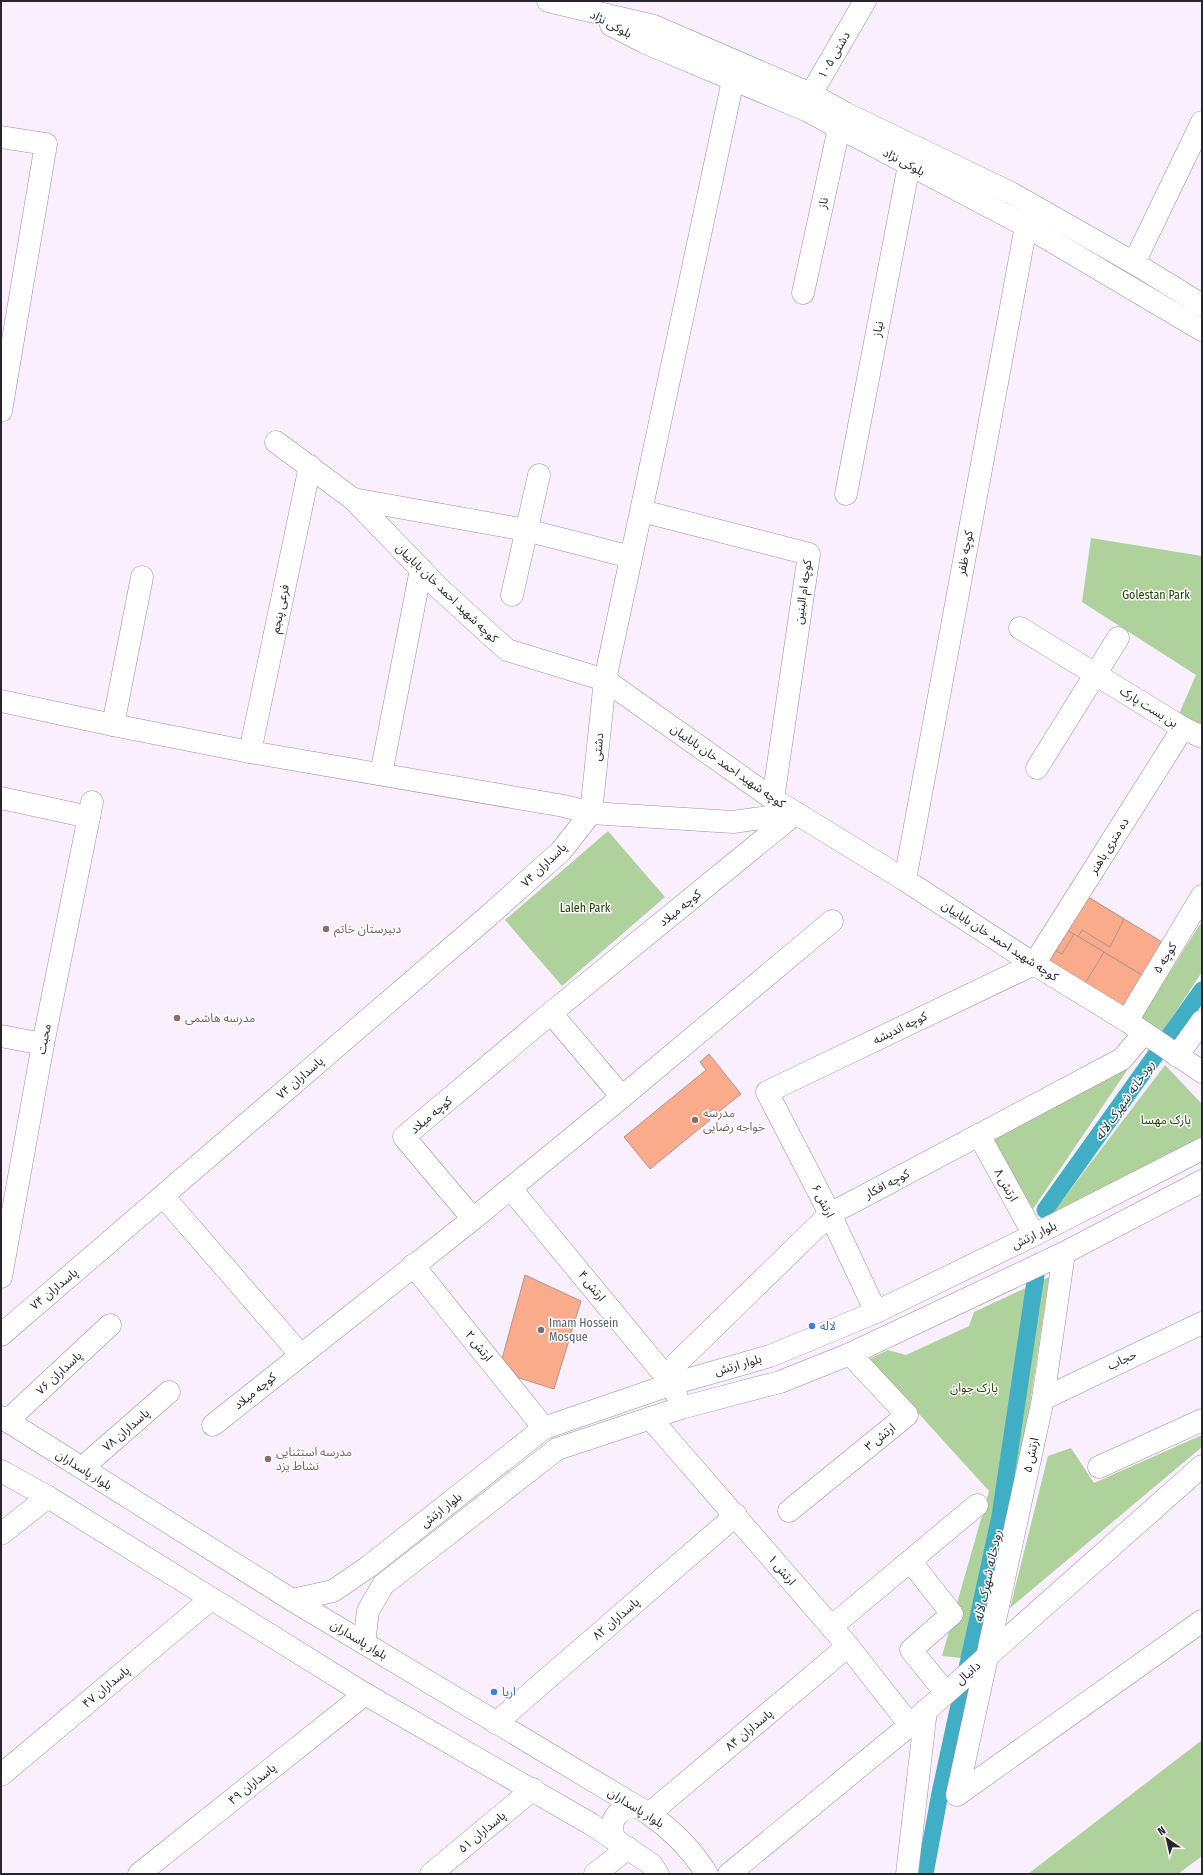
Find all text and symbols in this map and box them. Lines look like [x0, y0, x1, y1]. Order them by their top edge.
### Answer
street label: بلوکی نژاد [588, 7, 634, 41]
street label: دشتی ۱۰۵ [815, 29, 853, 81]
street label: بلوکی نژاد [881, 145, 927, 179]
street label: ناز [815, 196, 831, 211]
street label: نیاز [869, 320, 886, 339]
street label: کوچه ظفر [954, 529, 977, 578]
street label: کوچه شهید احمد خان باباییان [392, 541, 502, 647]
street label: کوچه ام البنین [792, 558, 817, 626]
street label: فرعی پنجم [268, 583, 294, 635]
park label: Golestan Park [1122, 588, 1190, 602]
street label: بن بست پارک [1117, 684, 1181, 731]
street label: کوچه شهید احمد خان باباییان [668, 721, 789, 812]
street label: دشتی [590, 732, 606, 762]
street label: ده متری باهنر [1086, 815, 1132, 877]
street label: پاسداران ۷۴ [518, 840, 570, 891]
street label: کوچه میلاد [656, 886, 705, 930]
street label: کوچه شهید احمد خان باباییان [938, 898, 1062, 985]
park label: Laleh Park [560, 901, 611, 915]
place label: دبیرستان خاتم [334, 922, 401, 938]
marker: دبیرستان خاتم [321, 924, 331, 934]
street label: کوچه ۵ [1150, 939, 1181, 976]
street label: کوچه اندیشه [871, 1008, 931, 1048]
place label: مدرسه هاشمی [185, 1011, 255, 1025]
marker: مدرسه هاشمی [172, 1013, 182, 1023]
street label: محبت [34, 1022, 54, 1056]
street label: پاسداران ۷۴ [274, 1054, 327, 1103]
water label: رودخانه شهرک لاله [1091, 1057, 1158, 1144]
street label: کوچه میلاد [407, 1093, 456, 1137]
place label: مدرسه خواجه رضایی [703, 1106, 765, 1134]
park label: پارک مهسا [1141, 1113, 1191, 1128]
marker: مدرسه خواجه رضایی [690, 1115, 700, 1125]
street label: کوچه افکار [861, 1166, 913, 1203]
street label: ارتش ۸ [991, 1166, 1021, 1204]
street label: ارتش ۶ [809, 1182, 837, 1220]
street label: بلوار ارتش [1009, 1218, 1059, 1252]
street label: پاسداران ۷۴ [27, 1265, 81, 1314]
street label: ارتش ۴ [575, 1268, 609, 1304]
place label: Imam Hossein Mosque [549, 1316, 618, 1344]
place label: لاله [820, 1319, 836, 1333]
marker: لاله [807, 1321, 817, 1331]
marker: Imam Hossein Mosque [536, 1325, 546, 1335]
street label: ارتش ۲ [462, 1328, 496, 1364]
street label: حجاب [1105, 1347, 1139, 1373]
street label: پاسداران ۷۶ [33, 1348, 86, 1399]
street label: بلوار ارتش [713, 1352, 763, 1378]
street label: کوچه میلاد [231, 1369, 280, 1413]
park label: پارک جوان [950, 1381, 998, 1396]
street label: پاسداران ۷۸ [100, 1406, 153, 1455]
street label: ارتش ۳ [862, 1420, 898, 1454]
street label: ارتش ۵ [1020, 1436, 1042, 1474]
place label: مدرسه استثنایی نشاط یزد [276, 1445, 352, 1473]
street label: بلوار پاسداران [53, 1447, 115, 1494]
marker: مدرسه استثنایی نشاط یزد [263, 1454, 273, 1464]
street label: بلوار ارتش [418, 1490, 464, 1530]
water label: رودخانه شهرک لاله [970, 1528, 1006, 1624]
street label: ارتش ۱ [765, 1552, 799, 1588]
street label: پاسداران ۸۲ [590, 1595, 643, 1644]
street label: بلوار پاسداران [328, 1618, 390, 1663]
street label: دانیال [953, 1658, 983, 1688]
street label: پاسداران ۴۷ [79, 1663, 133, 1712]
place label: اریا [502, 1685, 516, 1699]
marker: اریا [489, 1687, 499, 1697]
street label: پاسداران ۸۴ [722, 1706, 776, 1755]
street label: پاسداران ۴۹ [225, 1760, 279, 1808]
street label: بلوار پاسداران [605, 1785, 667, 1832]
street label: پاسداران ۵۱ [455, 1808, 509, 1857]
north arrow [1147, 1819, 1187, 1859]
text: N [1155, 1824, 1168, 1838]

